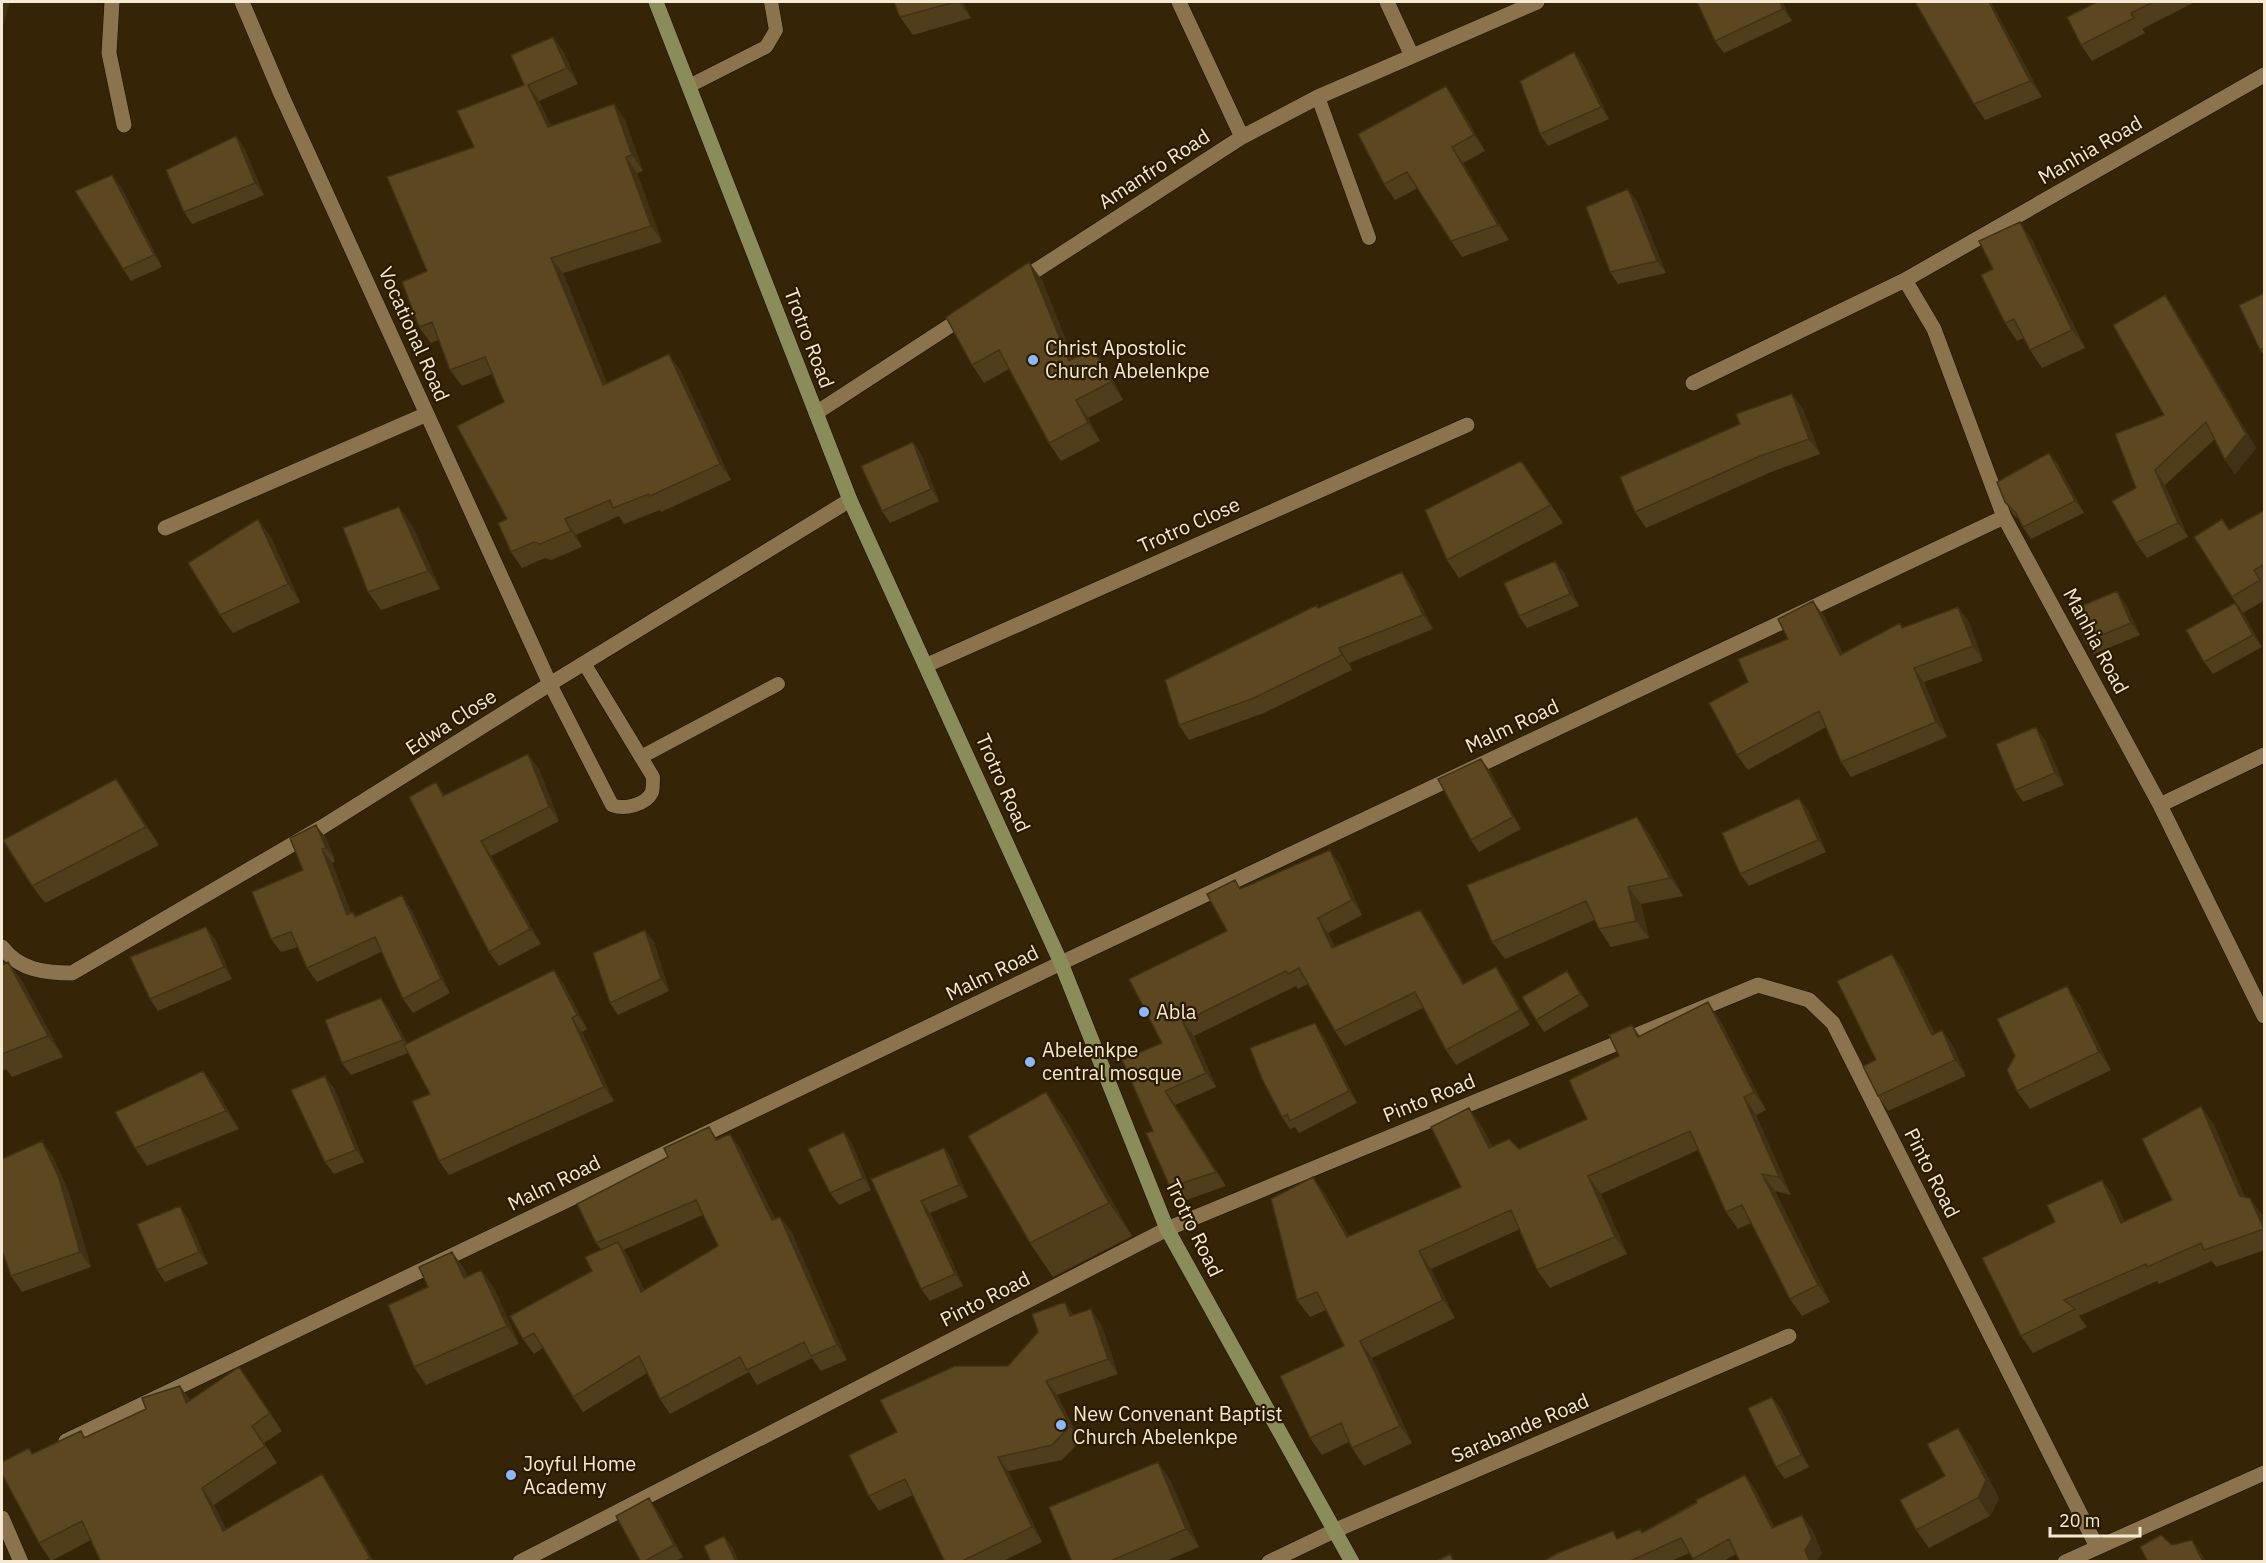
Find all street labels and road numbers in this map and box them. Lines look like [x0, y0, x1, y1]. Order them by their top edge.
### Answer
street label: Manhia Road [2033, 109, 2147, 190]
street label: Amanfro Road [1093, 122, 1215, 215]
street label: Vocational Road [373, 262, 456, 405]
street label: Trotro Road [778, 284, 841, 392]
street label: Trotro Close [1134, 490, 1244, 559]
street label: Manhia Road [2057, 583, 2136, 698]
street label: Edwa Close [400, 682, 501, 761]
street label: Malm Road [1461, 692, 1563, 759]
street label: Trotro Road [970, 729, 1037, 836]
street label: Malm Road [941, 938, 1043, 1007]
street label: Pinto Road [1379, 1067, 1479, 1128]
street label: Pinto Road [1898, 1123, 1967, 1222]
street label: Malm Road [503, 1148, 605, 1217]
street label: Trotro Road [1159, 1175, 1230, 1281]
street label: Pinto Road [935, 1264, 1034, 1333]
street label: Sarabande Road [1447, 1386, 1593, 1469]

